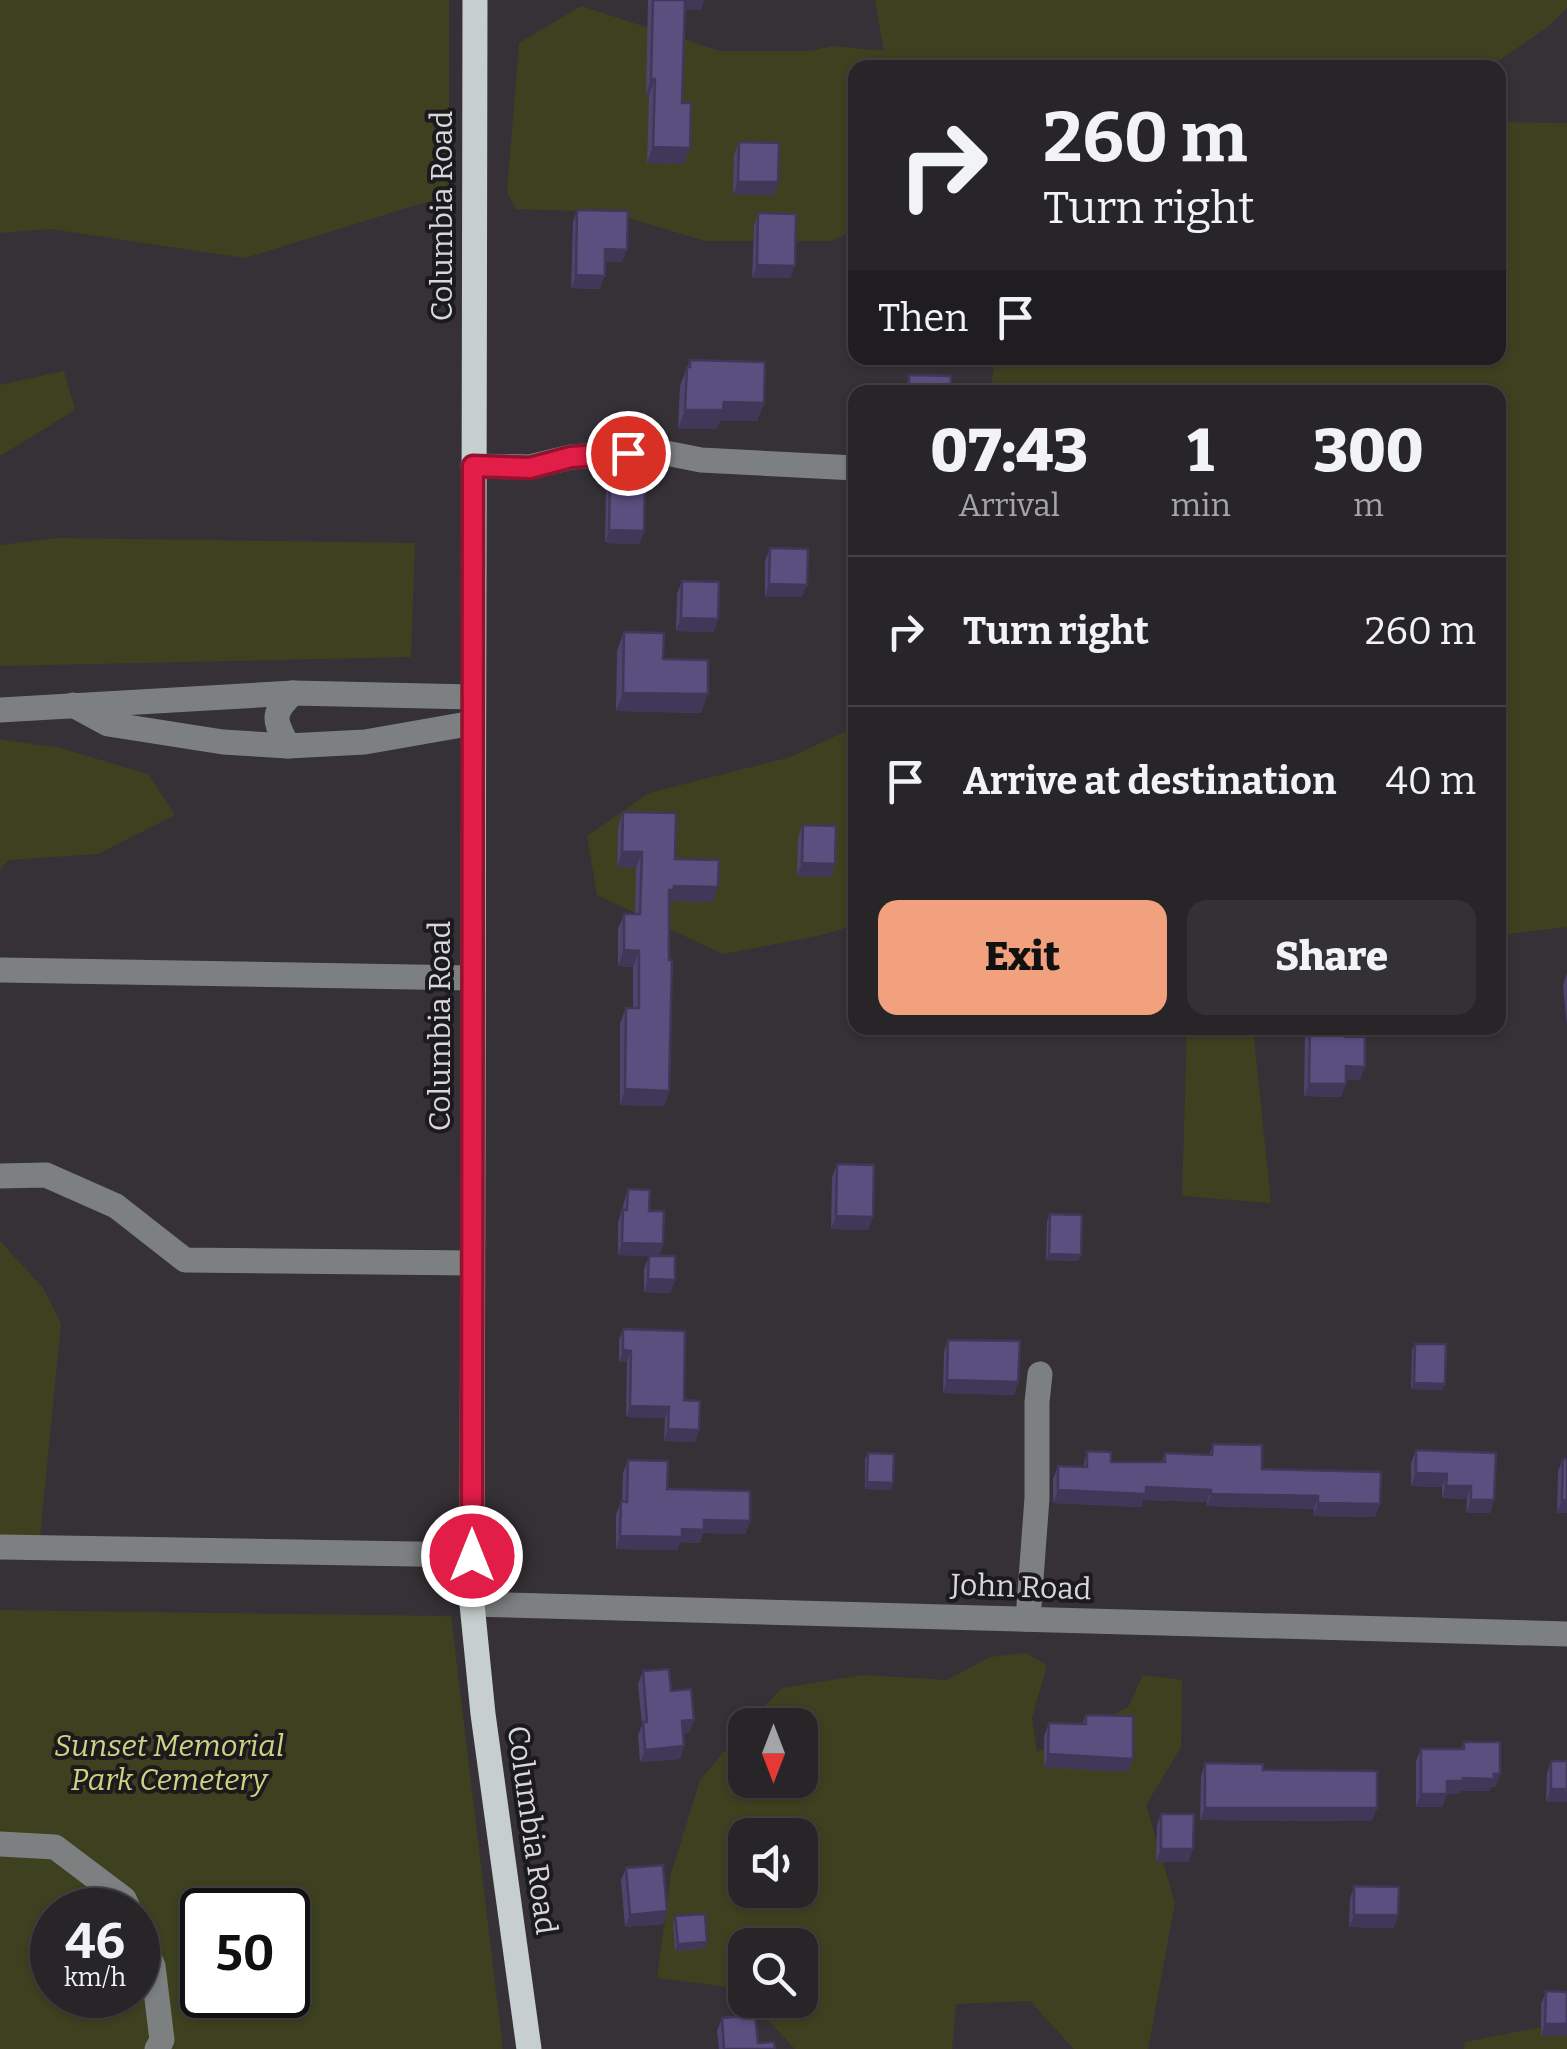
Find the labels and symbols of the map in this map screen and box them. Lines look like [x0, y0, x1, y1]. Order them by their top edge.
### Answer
street label: Columbia Road [424, 111, 460, 321]
pin [586, 411, 671, 496]
street label: Columbia Road [422, 921, 458, 1131]
position arrow [420, 1504, 524, 1608]
street label: John Road [949, 1567, 1092, 1607]
north arrow [728, 1708, 818, 1798]
street label: Columbia Road [500, 1723, 565, 1937]
park label: Sunset Memorial Park Cemetery [54, 1728, 284, 1798]
speed limit sign: 50 [180, 1888, 310, 2018]

